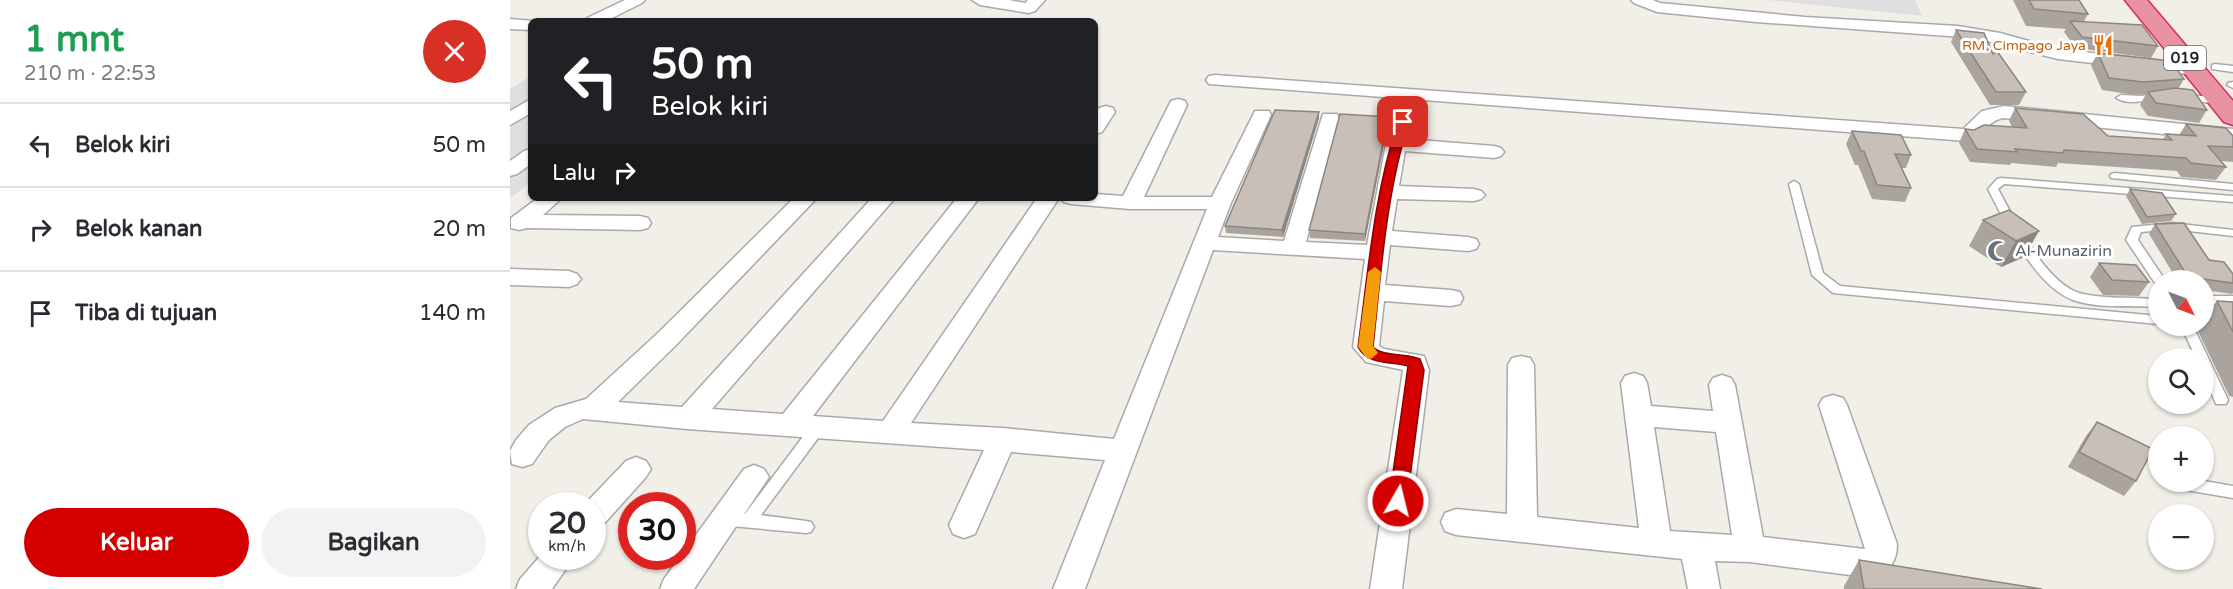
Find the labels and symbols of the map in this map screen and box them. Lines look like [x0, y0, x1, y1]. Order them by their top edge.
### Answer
restaurant icon: RM. Cimpago Jaya [2091, 33, 2115, 57]
place label: RM. Cimpago Jaya [1962, 37, 2086, 54]
road number: 019 [2164, 46, 2206, 70]
pin [1377, 96, 1428, 147]
mosque icon: Al-Munazirin [1986, 239, 2010, 263]
place label: Al-Munazirin [2015, 241, 2112, 261]
north arrow [2148, 270, 2214, 336]
position arrow [1366, 469, 1430, 533]
speed limit sign: 30 [618, 492, 696, 570]

